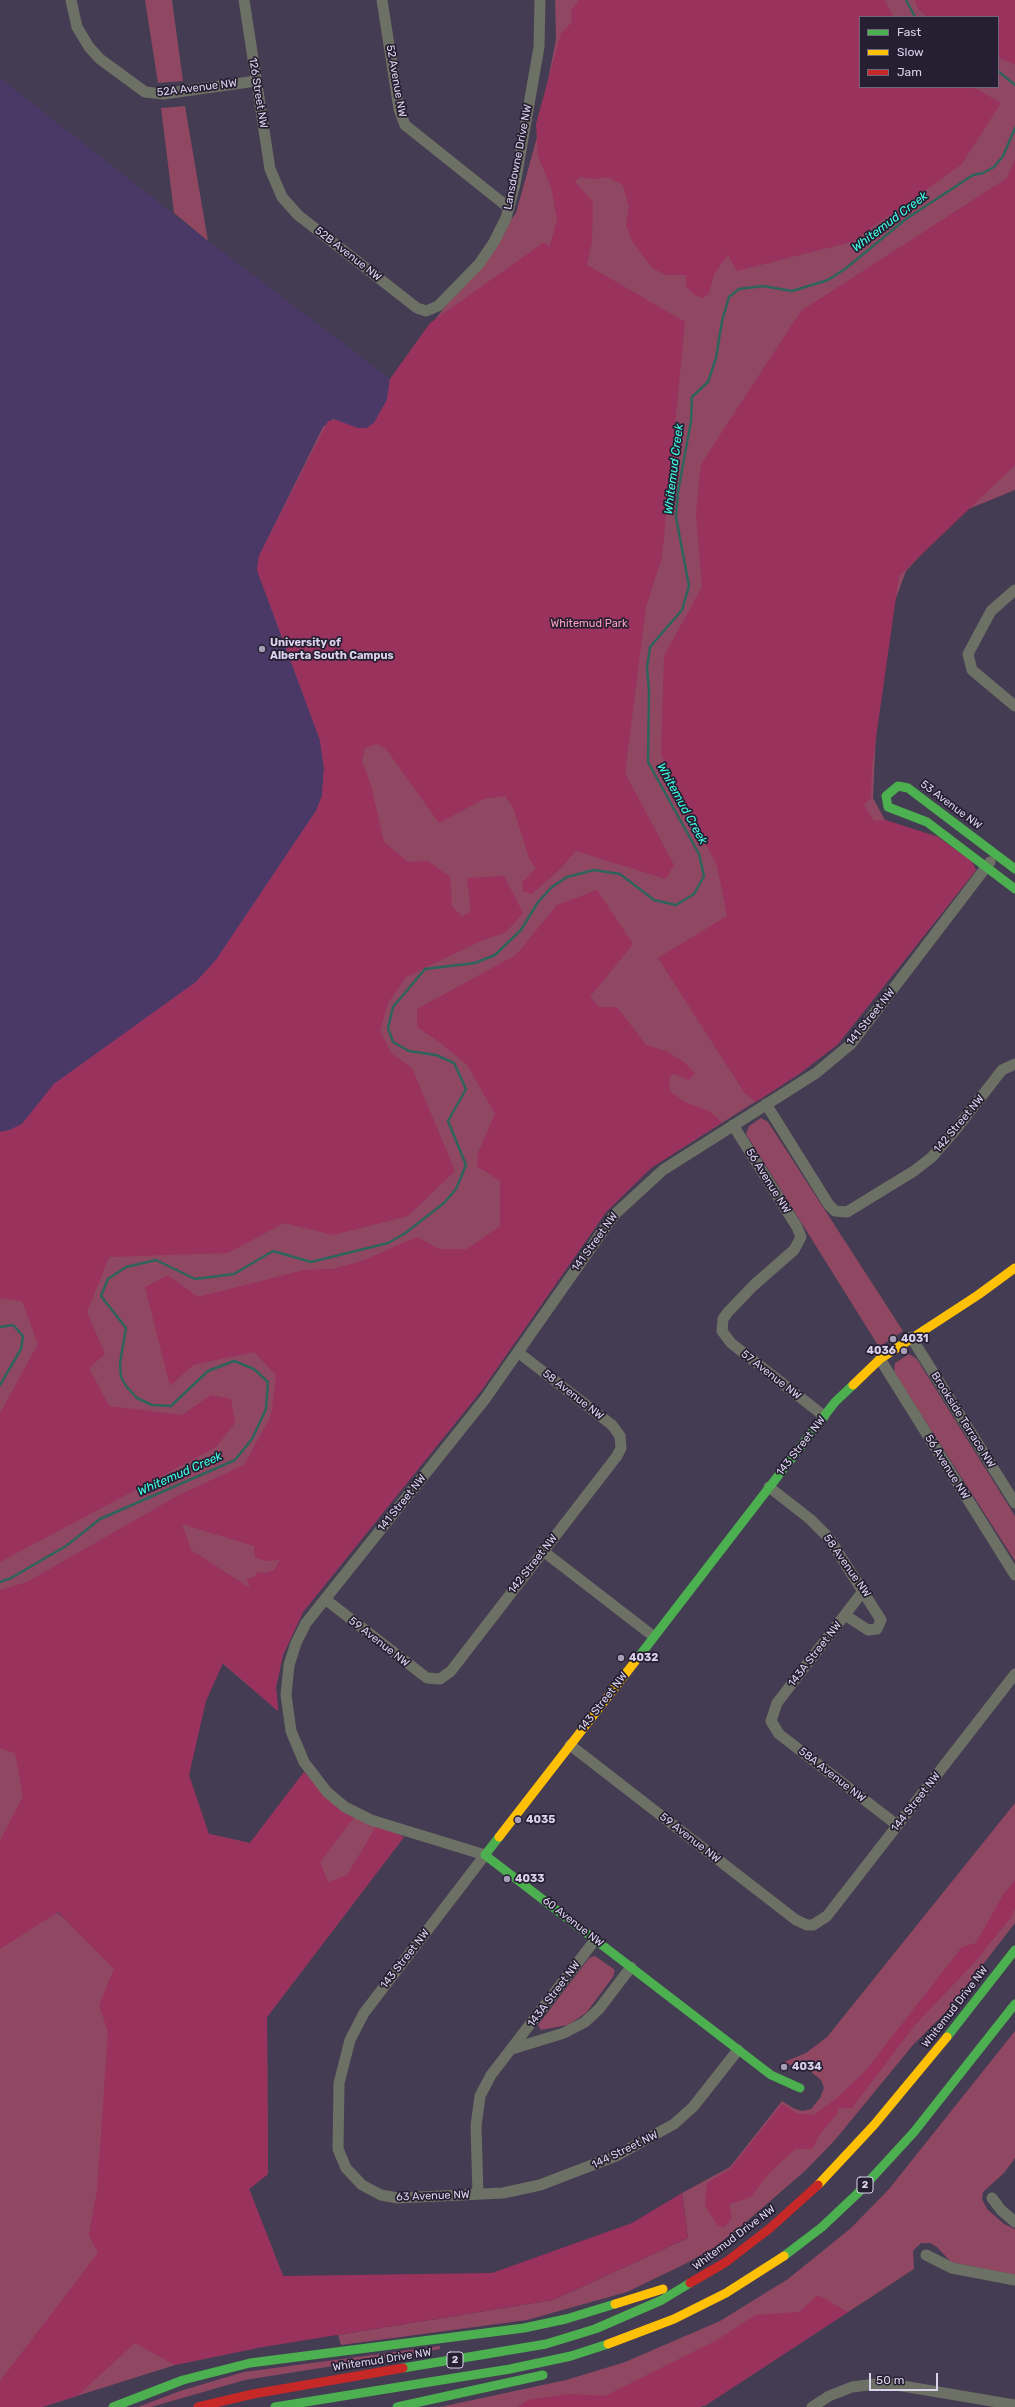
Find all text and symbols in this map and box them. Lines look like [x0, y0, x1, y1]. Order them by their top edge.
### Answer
legend [859, 16, 999, 88]
text: Fast [897, 25, 921, 39]
street label: 52 Avenue NW [383, 44, 409, 118]
text: Slow [897, 45, 924, 59]
street label: 126 Street NW [246, 57, 270, 129]
text: Jam [897, 65, 922, 79]
street label: 52A Avenue NW [156, 77, 238, 99]
street label: Lansdowne Drive NW [501, 103, 535, 211]
water label: Whitemud Creek [849, 189, 931, 255]
street label: 52B Avenue NW [312, 224, 384, 284]
water label: Whitemud Creek [661, 423, 687, 515]
park label: Whitemud Park [550, 617, 628, 631]
place label: University of Alberta South Campus [270, 636, 394, 662]
marker: University of Alberta South Campus [257, 644, 267, 654]
water label: Whitemud Creek [654, 761, 710, 847]
street label: 53 Avenue NW [918, 778, 984, 832]
street label: 141 Street NW [844, 986, 898, 1048]
street label: 142 Street NW [931, 1092, 987, 1156]
street label: 56 Avenue NW [743, 1146, 793, 1216]
street label: 141 Street NW [569, 1210, 621, 1274]
place label: 4031 [901, 1332, 929, 1346]
marker: 4031 [888, 1334, 898, 1344]
place label: 4036 [867, 1344, 896, 1358]
marker: 4036 [899, 1346, 909, 1356]
street label: 57 Avenue NW [738, 1347, 804, 1403]
street label: 58 Avenue NW [540, 1367, 606, 1423]
street label: Brookside Terrace NW [928, 1370, 998, 1470]
street label: 143 Street NW [774, 1414, 828, 1478]
street label: 56 Avenue NW [922, 1432, 972, 1502]
water label: Whitemud Creek [135, 1449, 225, 1499]
street label: 141 Street NW [375, 1472, 429, 1534]
street label: 142 Street NW [506, 1532, 560, 1596]
street label: 58 Avenue NW [820, 1532, 874, 1600]
street label: 59 Avenue NW [346, 1614, 412, 1670]
street label: 143A Street NW [785, 1619, 845, 1689]
place label: 4032 [629, 1651, 658, 1665]
marker: 4032 [616, 1653, 626, 1663]
street label: 143 Street NW [576, 1670, 630, 1734]
street label: 58A Avenue NW [796, 1745, 868, 1805]
street label: 144 Street NW [889, 1770, 943, 1834]
street label: 59 Avenue NW [657, 1810, 723, 1866]
place label: 4035 [526, 1813, 555, 1827]
marker: 4035 [513, 1815, 523, 1825]
place label: 4033 [515, 1872, 544, 1886]
marker: 4033 [502, 1874, 512, 1884]
street label: 60 Avenue NW [540, 1894, 606, 1950]
street label: 143 Street NW [378, 1927, 432, 1991]
street label: 143A Street NW [525, 1958, 583, 2030]
street label: Whitemud Drive NW [919, 1964, 991, 2050]
place label: 4034 [792, 2060, 822, 2074]
marker: 4034 [779, 2062, 789, 2072]
street label: 144 Street NW [590, 2128, 660, 2172]
road number: 2 [857, 2177, 873, 2193]
street label: 63 Avenue NW [396, 2188, 470, 2204]
street label: Whitemud Drive NW [690, 2203, 778, 2273]
street label: Whitemud Drive NW [332, 2346, 432, 2374]
road number: 2 [447, 2352, 463, 2368]
scale bar [871, 2365, 940, 2391]
text: 50 m [876, 2373, 904, 2387]

